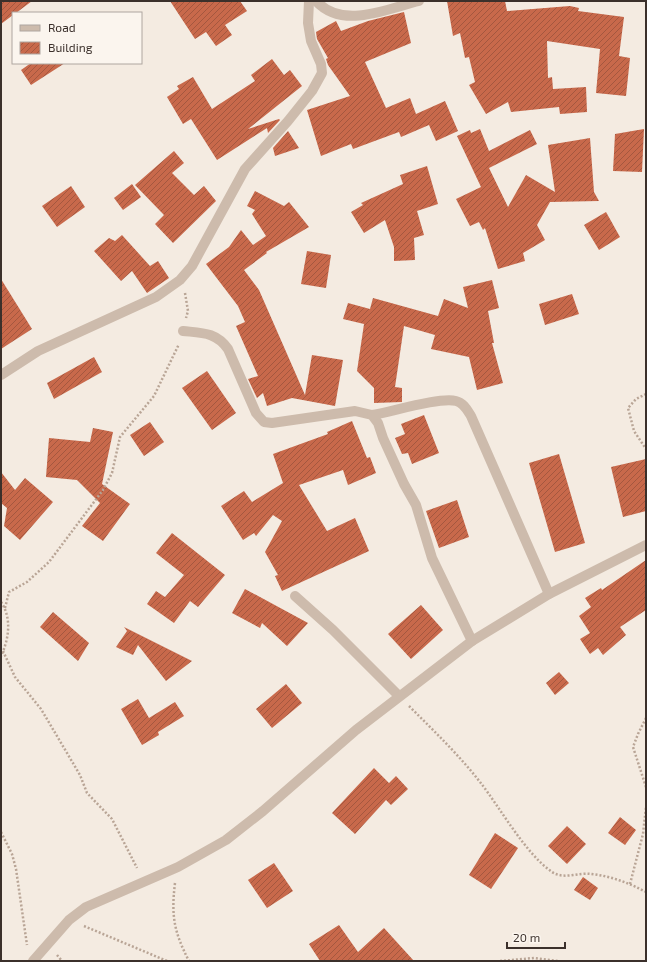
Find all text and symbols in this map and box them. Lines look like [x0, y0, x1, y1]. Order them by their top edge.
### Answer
legend [12, 12, 142, 64]
text: Road [48, 20, 76, 34]
text: Building [48, 40, 93, 54]
scale bar [507, 924, 565, 950]
text: 20 m [513, 930, 540, 944]

